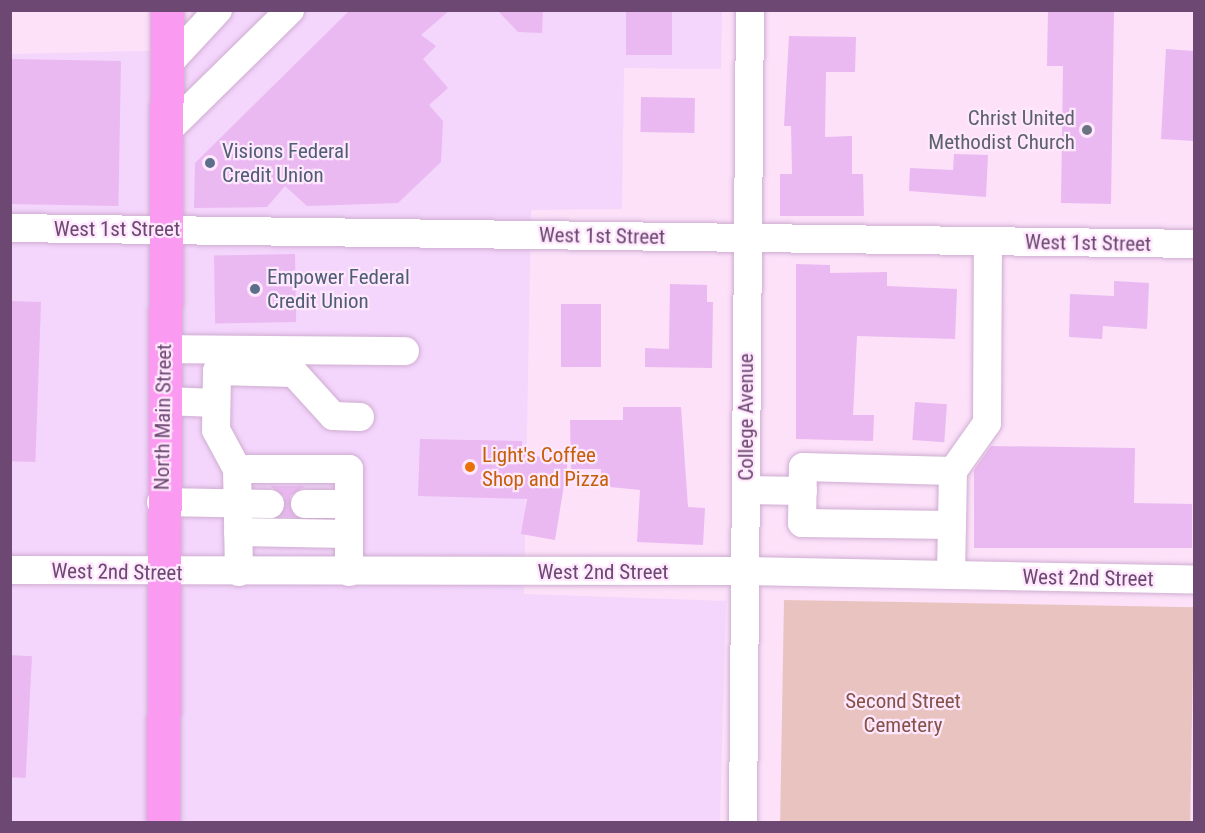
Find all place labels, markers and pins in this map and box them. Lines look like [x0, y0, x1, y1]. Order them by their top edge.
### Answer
place label: Christ United Methodist Church [928, 105, 1075, 155]
marker: Christ United Methodist Church [1080, 123, 1094, 137]
place label: Visions Federal Credit Union [222, 138, 349, 188]
marker: Visions Federal Credit Union [203, 156, 217, 170]
place label: Empower Federal Credit Union [267, 264, 410, 314]
marker: Empower Federal Credit Union [248, 282, 262, 296]
place label: Light's Coffee Shop and Pizza [482, 442, 609, 492]
marker: Light's Coffee Shop and Pizza [463, 460, 477, 474]

